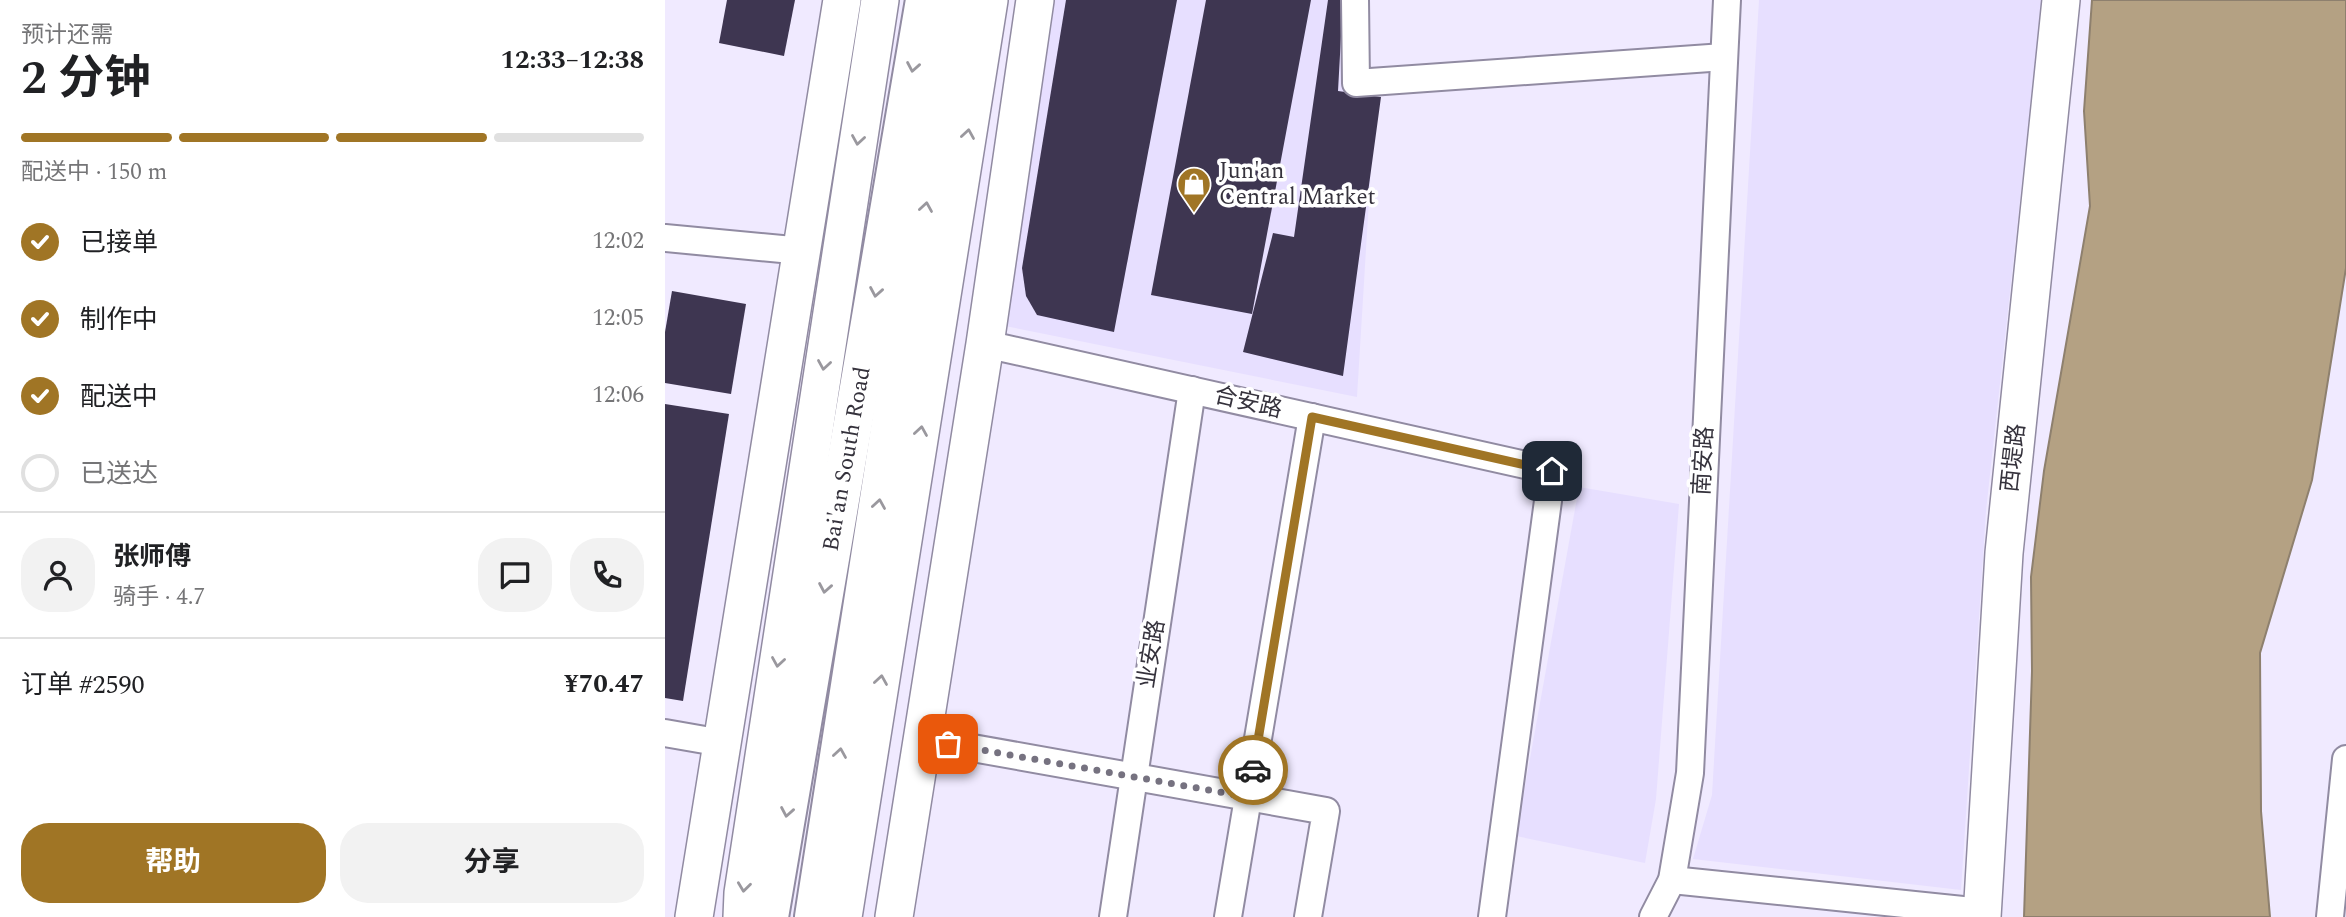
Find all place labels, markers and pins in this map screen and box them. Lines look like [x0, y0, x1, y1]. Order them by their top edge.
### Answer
place label: Jun'an Central Market [1219, 154, 1376, 215]
shop icon: Jun'an Central Market [1175, 165, 1213, 214]
pin [1522, 441, 1582, 501]
pin [918, 714, 978, 774]

